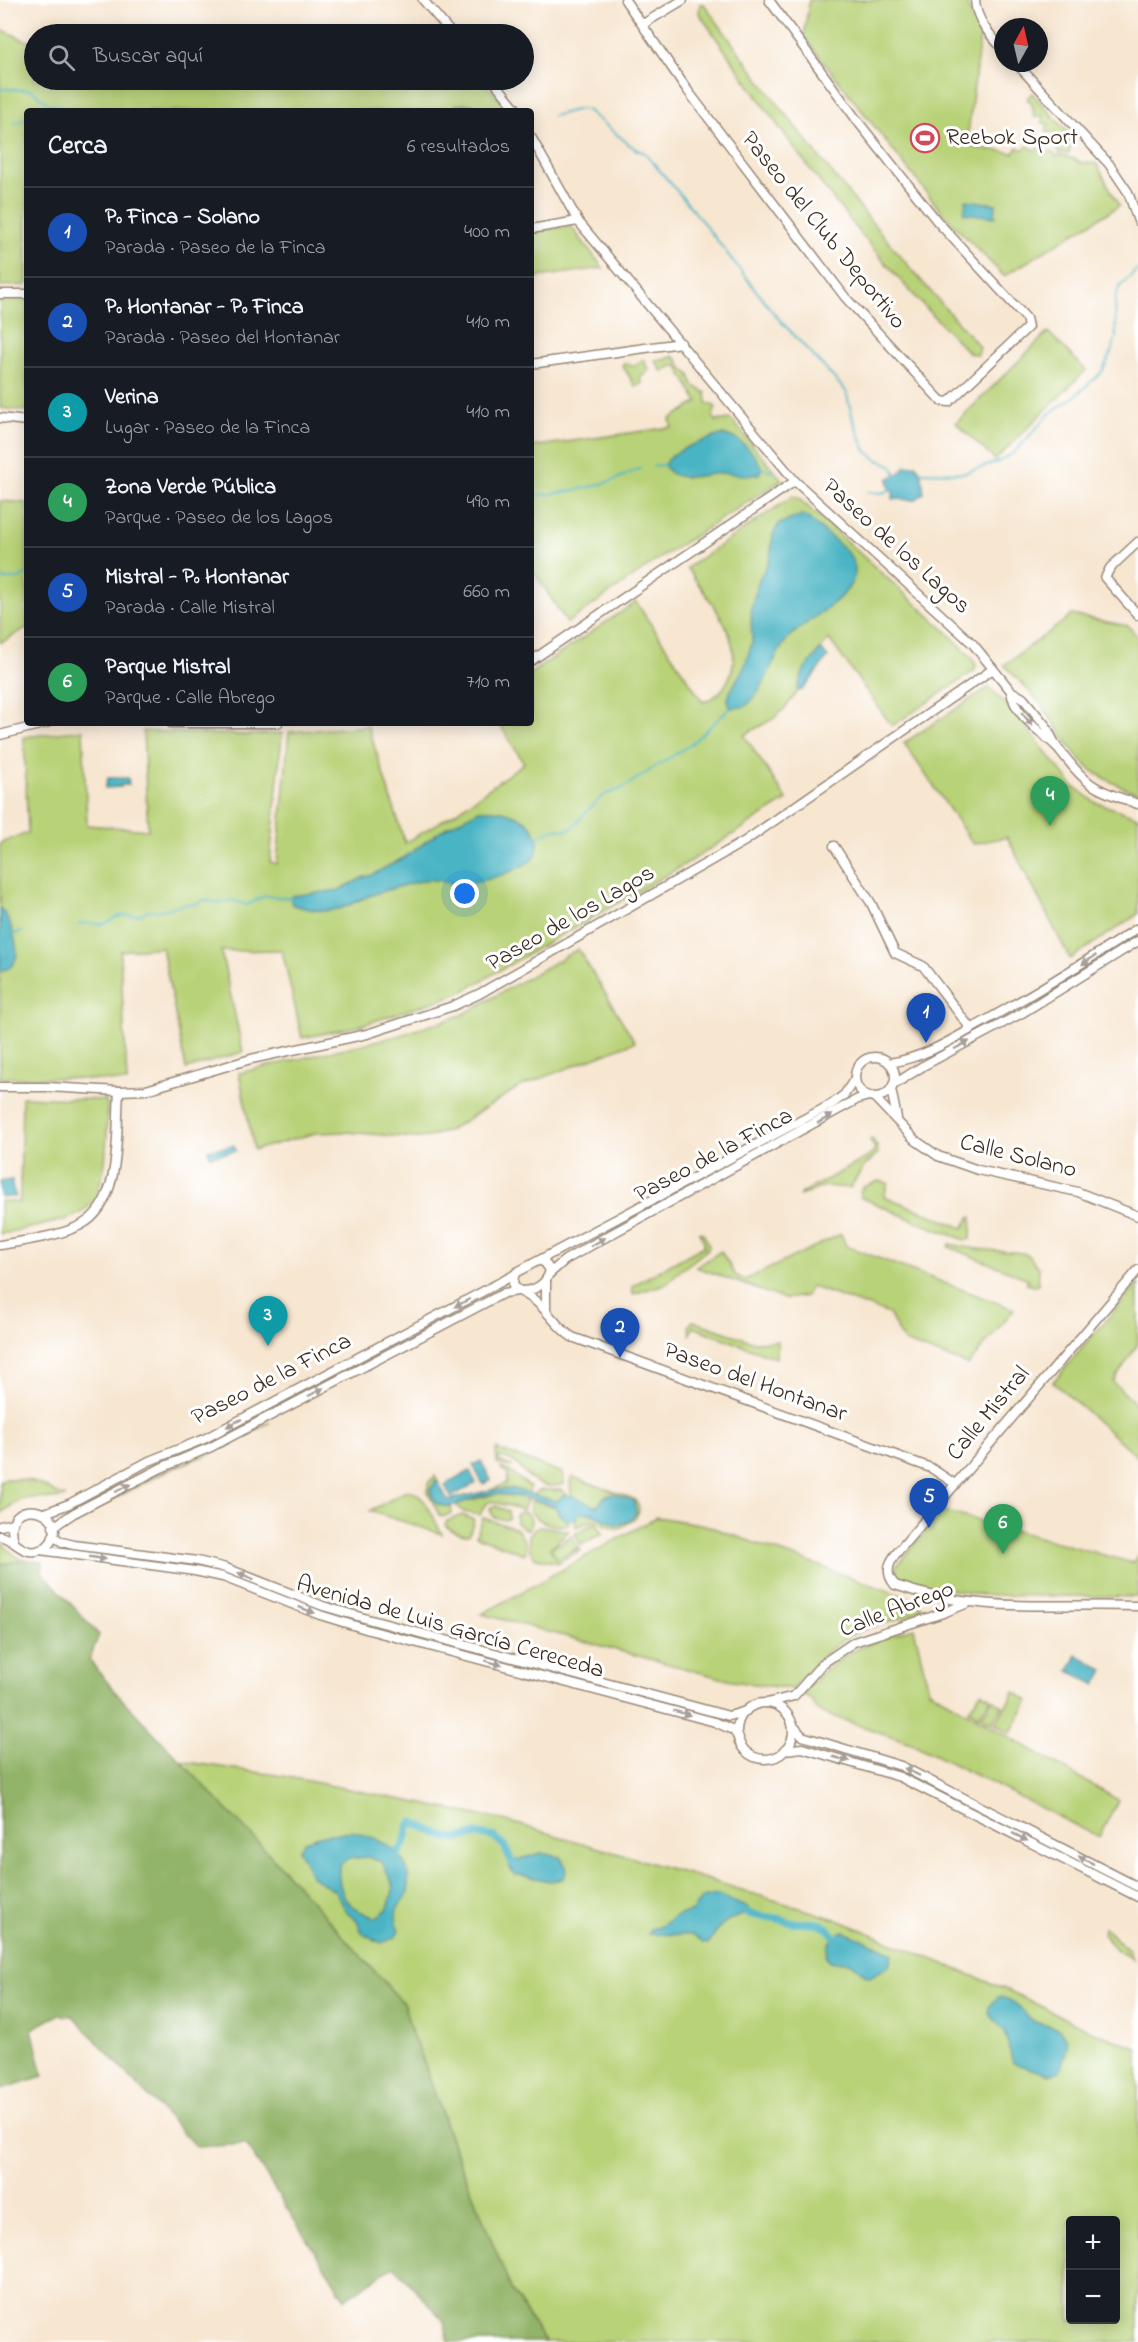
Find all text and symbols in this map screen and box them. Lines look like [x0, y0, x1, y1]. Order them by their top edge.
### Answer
north arrow [994, 18, 1048, 72]
search box [24, 24, 534, 90]
icon: search [45, 41, 78, 74]
text: Buscar aquí [93, 41, 203, 73]
place label: Reebok Sport [946, 121, 1078, 156]
sports icon: Reebok Sport [909, 122, 941, 154]
street label: Paseo del Club Deportivo [732, 124, 914, 338]
text: Cerca [48, 128, 108, 166]
text: 6 resultados [407, 133, 510, 162]
text: Pº Finca - Solano [105, 202, 260, 234]
text: 1 [64, 218, 71, 247]
text: 400 m [464, 218, 510, 247]
text: Parada · Paseo de la Finca [105, 234, 326, 263]
text: Pº Hontanar - Pº Finca [105, 292, 304, 324]
text: 2 [63, 308, 72, 337]
text: 410 m [466, 308, 510, 337]
text: Parada · Paseo del Hontanar [105, 324, 340, 353]
text: Verina [105, 382, 159, 414]
text: 3 [63, 398, 72, 427]
text: 410 m [466, 398, 510, 427]
text: Lugar · Paseo de la Finca [105, 414, 310, 443]
street label: Paseo de los Lagos [814, 471, 978, 623]
text: Zona Verde Pública [105, 472, 276, 504]
text: 4 [63, 488, 72, 517]
text: 490 m [467, 488, 510, 517]
text: Parque · Paseo de los Lagos [105, 504, 333, 533]
text: Mistral - Pº Hontanar [105, 562, 289, 594]
text: 5 [62, 578, 73, 607]
text: 660 m [463, 578, 510, 607]
text: Parada · Calle Mistral [105, 594, 275, 623]
text: Parque Mistral [105, 652, 230, 684]
text: 6 [63, 668, 72, 697]
text: 710 m [466, 668, 510, 697]
text: Parque · Calle Abrego [105, 684, 275, 713]
one-way arrow [1020, 711, 1033, 727]
pin: 4 [1030, 776, 1070, 826]
street label: Paseo de los Lagos [480, 857, 662, 981]
your location [450, 879, 479, 908]
one-way arrow [1081, 954, 1097, 965]
pin: 1 [906, 994, 946, 1043]
one-way arrow [953, 1040, 970, 1050]
street label: Paseo de la Finca [628, 1099, 800, 1213]
one-way arrow [816, 1114, 833, 1124]
street label: Calle Solano [956, 1126, 1080, 1188]
one-way arrow [590, 1237, 607, 1247]
pin: 3 [248, 1296, 288, 1346]
one-way arrow [453, 1298, 470, 1308]
pin: 2 [600, 1308, 640, 1358]
street label: Paseo de la Finca [186, 1325, 358, 1435]
street label: Paseo del Hontanar [658, 1334, 852, 1433]
street label: Calle Mistral [939, 1359, 1039, 1469]
one-way arrow [308, 1387, 325, 1397]
one-way arrow [225, 1418, 242, 1428]
pin: 5 [910, 1478, 948, 1528]
one-way arrow [114, 1483, 131, 1493]
pin: 6 [984, 1504, 1022, 1554]
one-way arrow [89, 1553, 108, 1563]
street label: Avenida de Luis García Cereceda [292, 1567, 608, 1689]
one-way arrow [237, 1571, 255, 1581]
street label: Calle Abrego [835, 1572, 959, 1648]
one-way arrow [298, 1605, 316, 1615]
one-way arrow [485, 1659, 503, 1668]
one-way arrow [673, 1709, 692, 1719]
one-way arrow [833, 1755, 851, 1764]
one-way arrow [903, 1767, 920, 1777]
one-way arrow [1011, 1832, 1028, 1841]
one-way arrow [1077, 1855, 1094, 1865]
map controls [1066, 2216, 1120, 2324]
button: + [1066, 2216, 1120, 2270]
button: − [1066, 2270, 1120, 2324]

